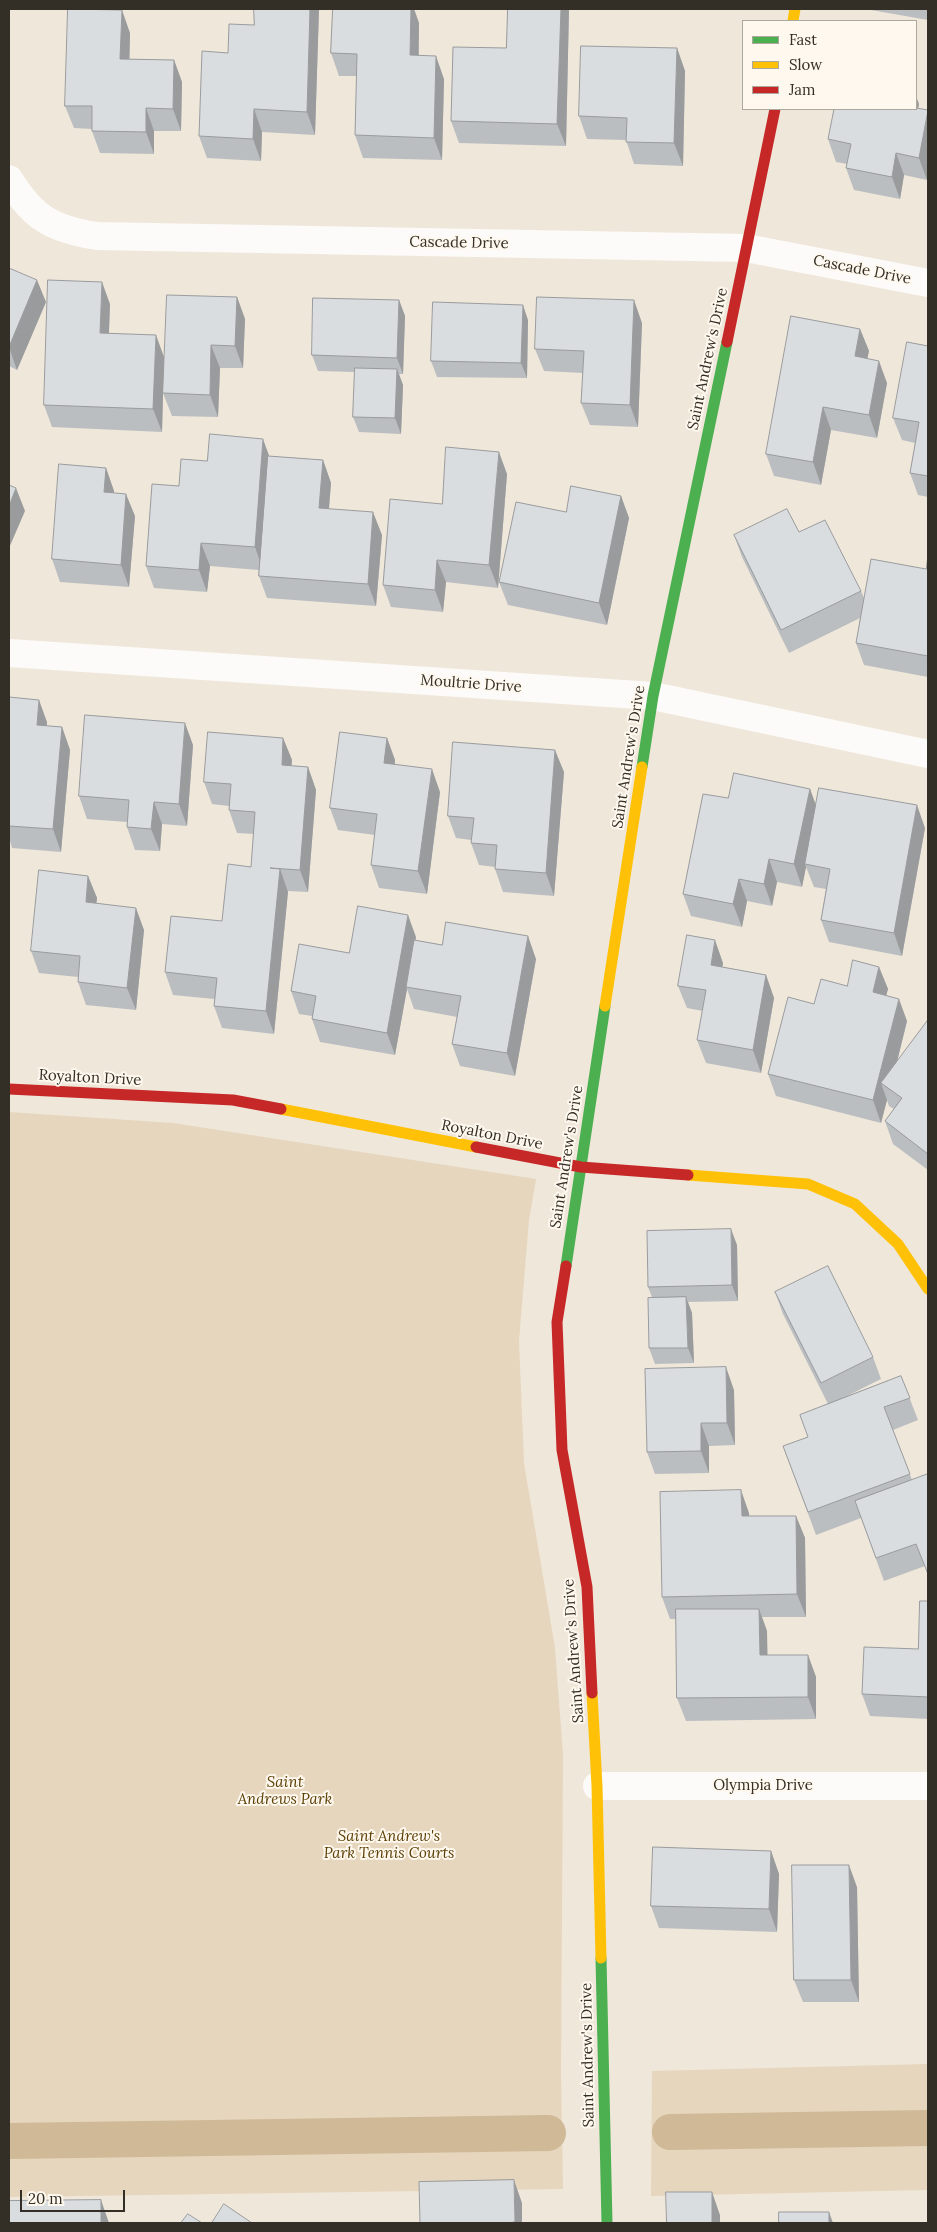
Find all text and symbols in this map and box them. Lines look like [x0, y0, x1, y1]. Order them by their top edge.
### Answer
legend [742, 20, 917, 110]
text: Fast [789, 30, 817, 49]
text: Slow [789, 55, 822, 74]
text: Jam [789, 80, 816, 99]
street label: Cascade Drive [409, 233, 509, 253]
street label: Cascade Drive [811, 252, 913, 288]
street label: Saint Andrew's Drive [684, 286, 732, 432]
street label: Moultrie Drive [420, 671, 522, 697]
street label: Saint Andrew's Drive [609, 684, 649, 830]
street label: Royalton Drive [38, 1066, 142, 1090]
street label: Saint Andrew's Drive [547, 1084, 587, 1230]
street label: Royalton Drive [440, 1116, 544, 1154]
street label: Saint Andrew's Drive [560, 1578, 588, 1724]
park label: Saint Andrews Park [238, 1774, 332, 1809]
street label: Olympia Drive [713, 1777, 813, 1795]
park label: Saint Andrew's Park Tennis Courts [324, 1828, 454, 1863]
street label: Saint Andrew's Drive [578, 1983, 598, 2127]
scale bar [22, 2180, 128, 2212]
text: 20 m [28, 2189, 63, 2208]

